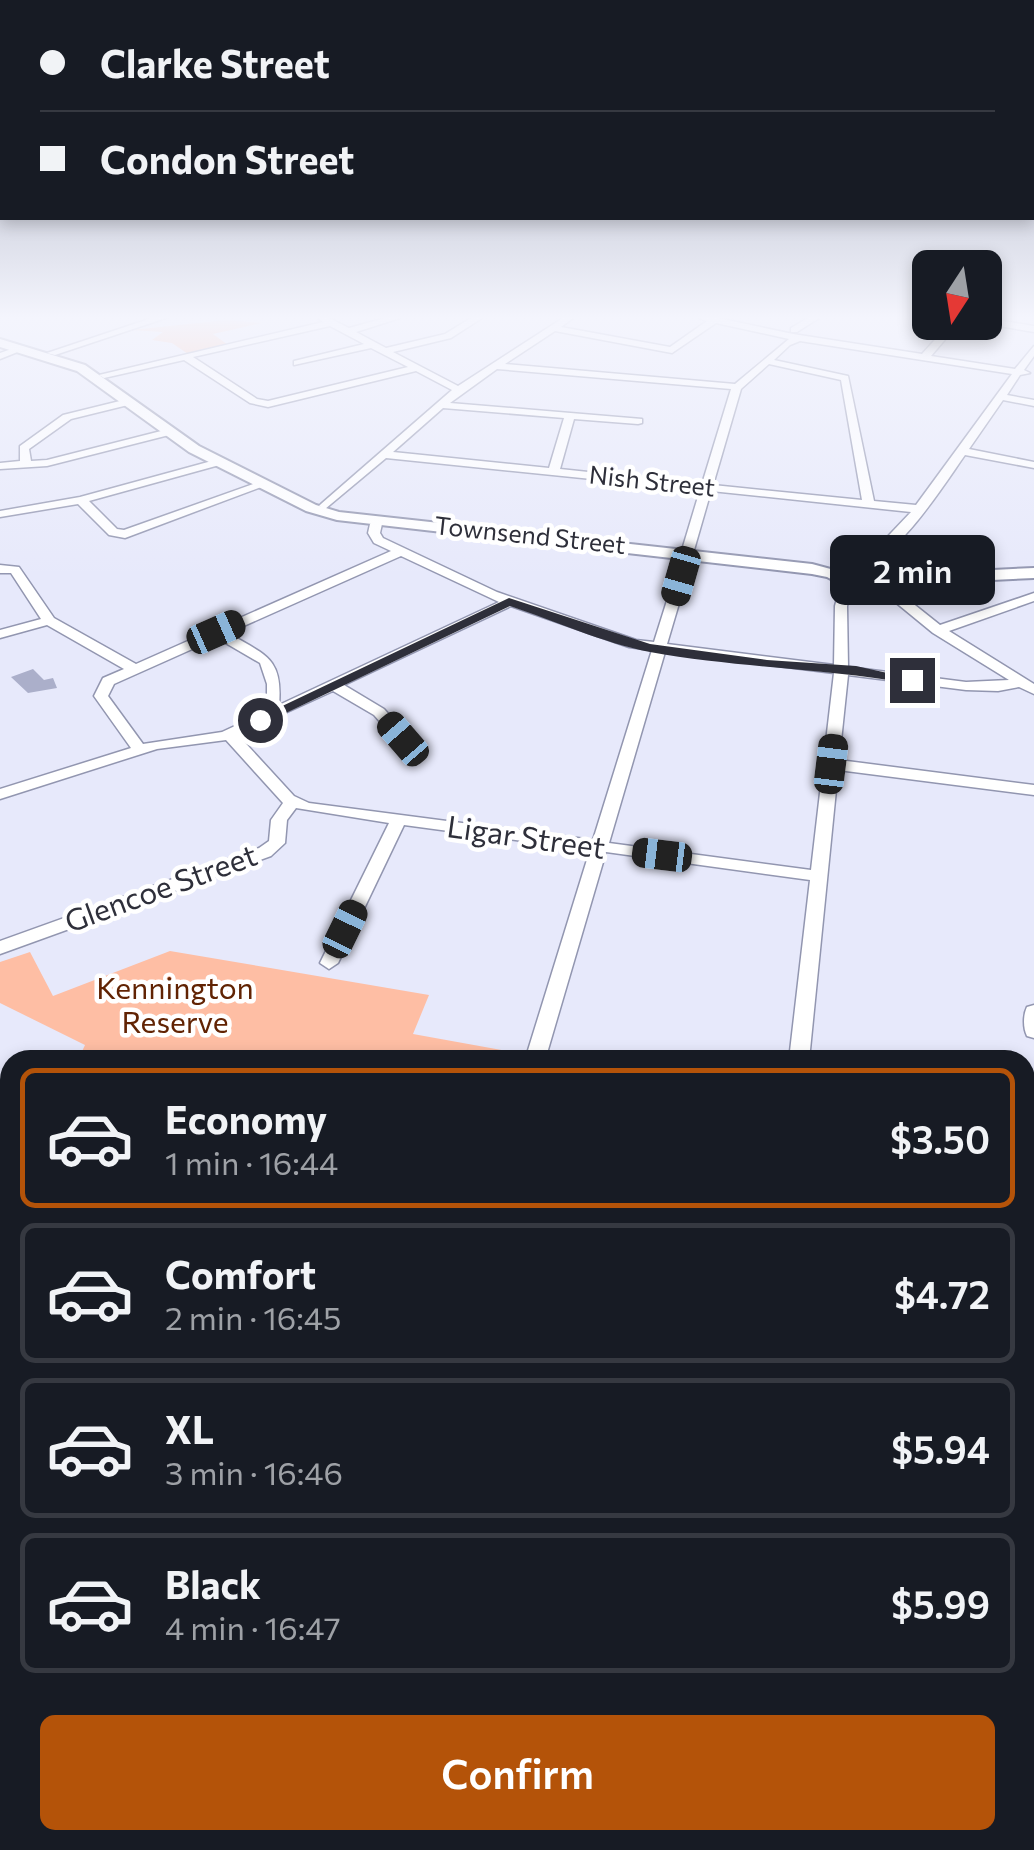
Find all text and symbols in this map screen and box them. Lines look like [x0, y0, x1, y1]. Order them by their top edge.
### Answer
text: Clarke Street [100, 39, 330, 86]
text: Condon Street [100, 135, 354, 182]
north arrow [912, 250, 1002, 340]
map controls [912, 250, 1002, 340]
street label: Nish Street [588, 458, 717, 502]
street label: Townsend Street [433, 509, 627, 559]
callout: 2 min [830, 535, 994, 605]
car [658, 543, 704, 609]
text: 2 min [873, 550, 952, 590]
car [182, 606, 250, 658]
route end [890, 658, 935, 703]
route start [238, 698, 283, 743]
car [372, 707, 434, 771]
car [812, 732, 850, 796]
street label: Ligar Street [445, 806, 608, 865]
street label: Glencoe Street [59, 835, 261, 939]
car [630, 836, 694, 874]
car [318, 895, 372, 963]
park label: Kennington Reserve [96, 968, 254, 1039]
icon: car [45, 1093, 135, 1183]
text: Economy [165, 1095, 327, 1142]
text: $3.50 [890, 1115, 990, 1162]
text: 1 min · 16:44 [165, 1142, 338, 1182]
icon: car [45, 1248, 135, 1338]
text: Comfort [165, 1250, 316, 1297]
text: $4.72 [894, 1270, 990, 1317]
text: 2 min · 16:45 [165, 1297, 341, 1337]
icon: car [45, 1403, 135, 1493]
text: XL [165, 1405, 214, 1452]
text: $5.94 [891, 1425, 990, 1472]
text: 3 min · 16:46 [165, 1452, 343, 1492]
icon: car [45, 1558, 135, 1648]
text: Black [165, 1560, 261, 1607]
text: $5.99 [891, 1580, 990, 1627]
text: 4 min · 16:47 [165, 1607, 341, 1647]
button: Confirm [40, 1715, 995, 1830]

